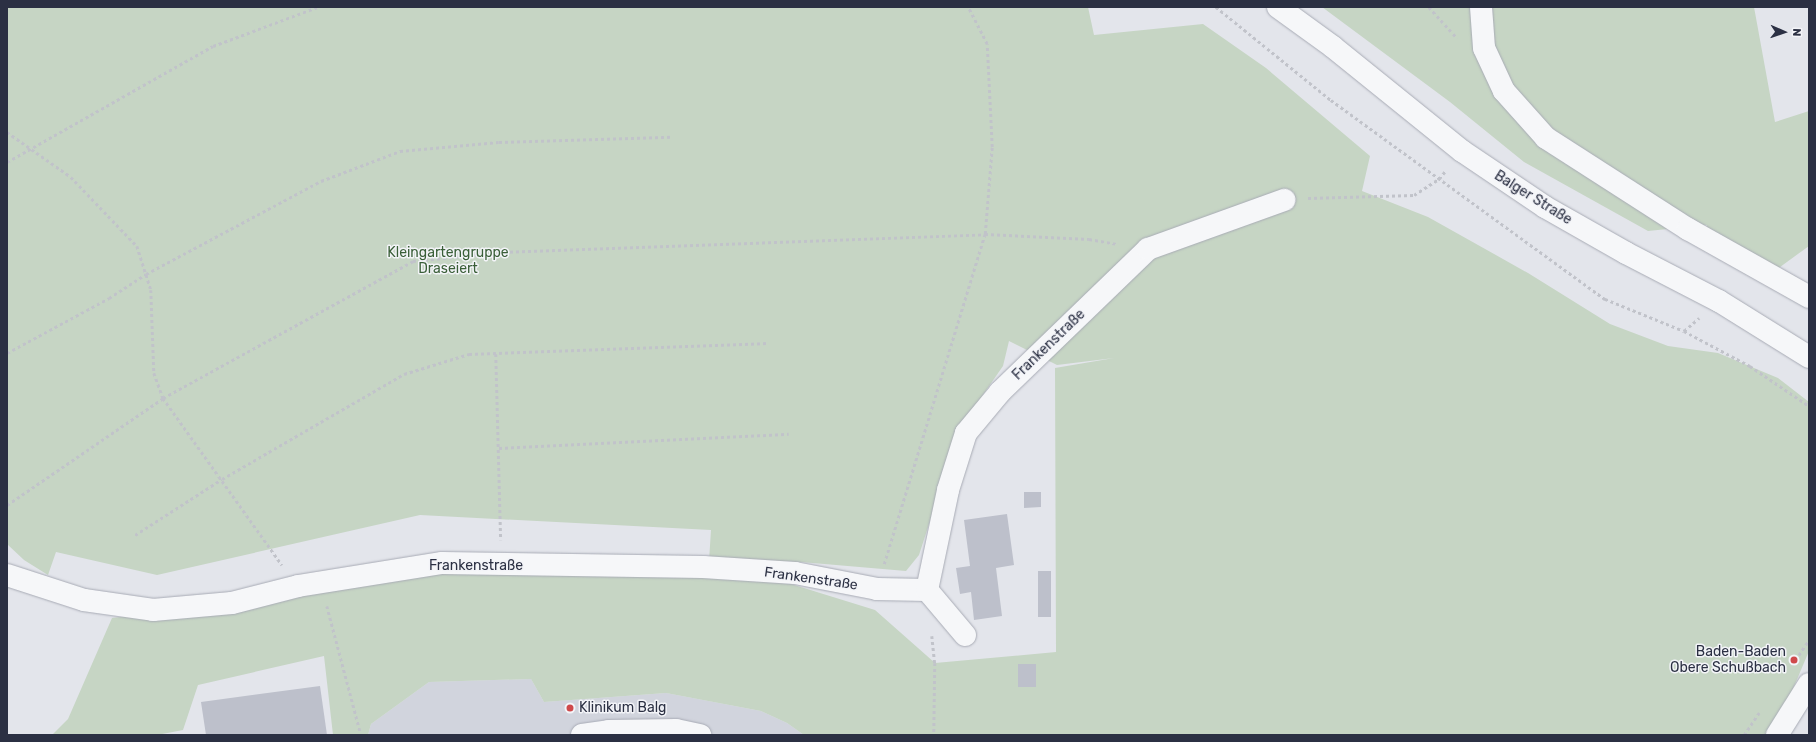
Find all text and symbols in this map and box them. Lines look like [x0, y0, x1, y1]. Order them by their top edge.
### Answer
north arrow [1764, 12, 1804, 52]
text: N [1790, 28, 1803, 37]
street label: Balger Straße [1491, 167, 1575, 229]
park label: Kleingartengruppe Draseiert [387, 245, 509, 278]
street label: Frankenstraße [1009, 306, 1089, 384]
street label: Frankenstraße [429, 558, 523, 574]
street label: Frankenstraße [763, 564, 859, 594]
place label: Baden-Baden Obere Schußbach [1670, 644, 1786, 676]
marker: Baden-Baden Obere Schußbach [1789, 655, 1799, 665]
place label: Klinikum Balg [579, 700, 666, 716]
marker: Klinikum Balg [564, 702, 576, 714]

